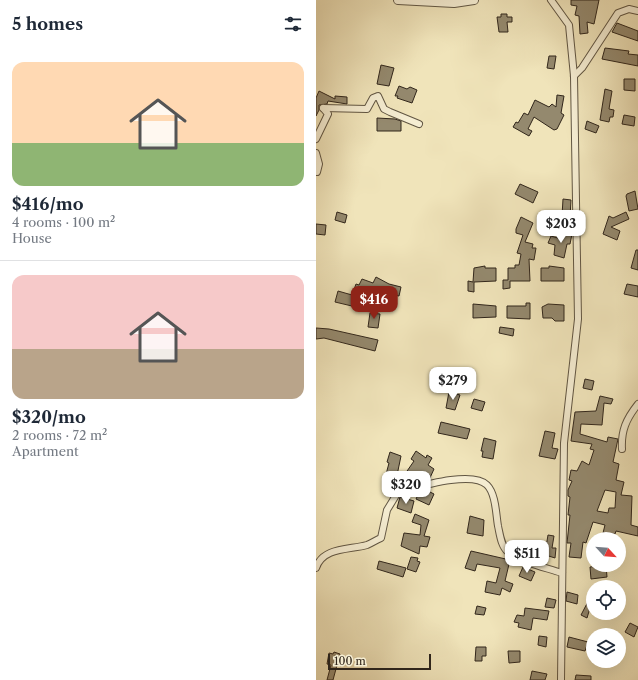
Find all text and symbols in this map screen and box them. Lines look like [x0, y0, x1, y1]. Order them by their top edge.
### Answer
icon: filters [282, 13, 304, 35]
text: 5 homes [12, 14, 83, 34]
icon: home [122, 88, 194, 160]
text: $416/mo [12, 194, 84, 214]
pin: $203 [537, 210, 585, 244]
text: 4 rooms · 100 m² [12, 214, 115, 230]
text: $203 [546, 215, 576, 231]
text: House [12, 230, 52, 246]
pin: $416 [350, 286, 398, 320]
text: $416 [360, 291, 388, 307]
icon: home [122, 301, 194, 373]
pin: $279 [429, 367, 477, 401]
text: $279 [438, 372, 468, 388]
text: $320/mo [12, 407, 86, 427]
text: 2 rooms · 72 m² [12, 427, 107, 443]
text: Apartment [12, 443, 79, 459]
pin: $320 [382, 471, 430, 505]
text: $320 [391, 476, 421, 492]
north arrow [586, 532, 626, 572]
map controls [586, 532, 626, 668]
pin: $511 [503, 540, 551, 574]
text: $511 [514, 545, 540, 561]
button: locate [586, 580, 626, 620]
button: layers [586, 628, 626, 668]
scale bar [328, 652, 431, 671]
text: 100 m [334, 654, 366, 668]

